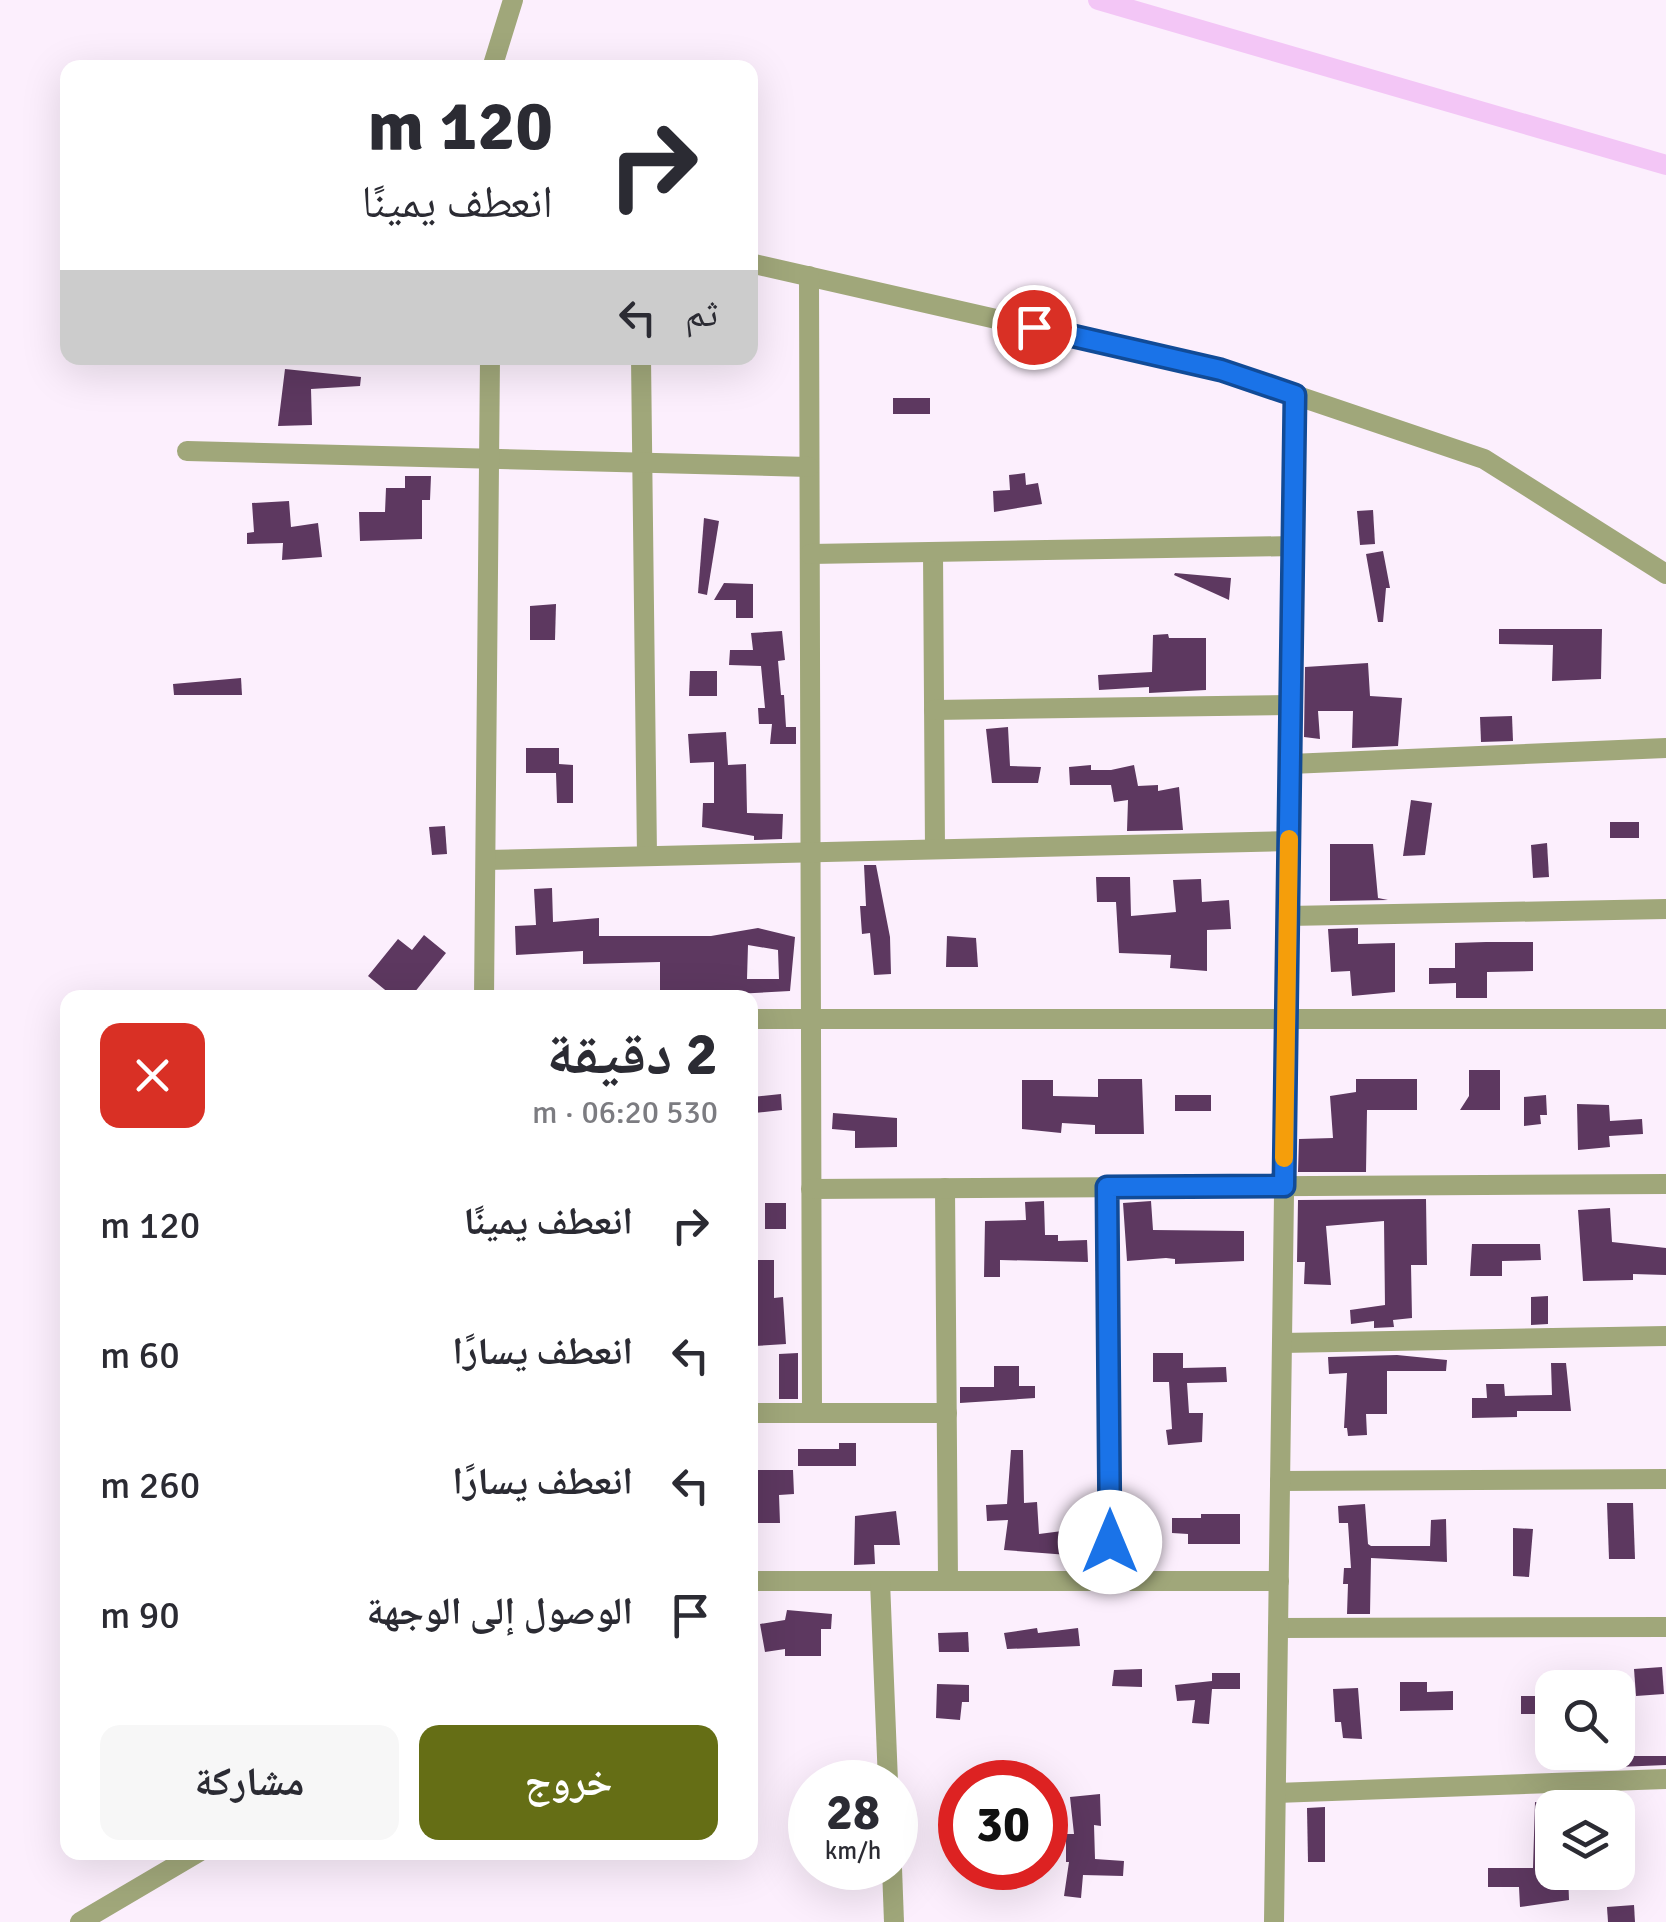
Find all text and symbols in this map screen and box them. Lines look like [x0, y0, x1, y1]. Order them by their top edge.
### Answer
text: 120 m [368, 83, 553, 169]
icon: right [588, 100, 718, 230]
text: انعطف يمينًا [362, 175, 553, 230]
pin [992, 285, 1077, 370]
icon: left [610, 290, 665, 345]
text: ثم [685, 290, 718, 337]
icon: arrive [1007, 300, 1062, 355]
text: 2 دقيقة [546, 1018, 718, 1092]
button: close [100, 1023, 205, 1128]
text: 530 m · 06:20 [532, 1093, 718, 1132]
text: انعطف يمينًا [463, 1198, 633, 1245]
icon: right [663, 1198, 718, 1253]
text: 120 m [100, 1202, 200, 1249]
text: انعطف يسارًا [452, 1328, 633, 1375]
icon: left [663, 1328, 718, 1383]
text: 60 m [100, 1332, 180, 1379]
text: انعطف يسارًا [452, 1458, 633, 1505]
icon: left [663, 1458, 718, 1513]
text: 260 m [100, 1462, 200, 1509]
position arrow [1058, 1490, 1162, 1594]
text: الوصول إلى الوجهة [366, 1588, 633, 1635]
icon: arrive [663, 1588, 718, 1643]
text: 90 m [100, 1592, 180, 1639]
map controls [1535, 1670, 1635, 1890]
button: search [1535, 1670, 1635, 1770]
button: مشاركة [100, 1725, 399, 1840]
button: خروج [419, 1725, 718, 1840]
speed limit sign: 30 [938, 1760, 1068, 1890]
text: 28 [826, 1782, 880, 1844]
button: layers [1535, 1790, 1635, 1890]
text: km/h [825, 1835, 881, 1866]

